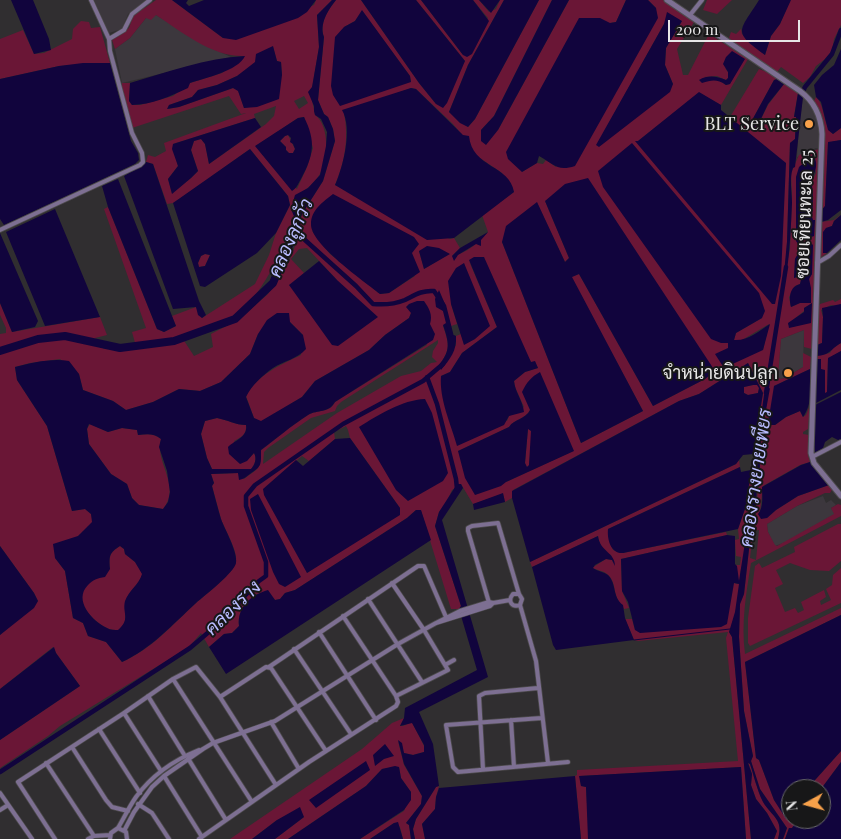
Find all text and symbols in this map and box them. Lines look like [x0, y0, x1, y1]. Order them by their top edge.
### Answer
scale bar [671, 10, 804, 42]
text: 200 m [676, 19, 718, 39]
place label: BLT Service [704, 113, 799, 135]
marker: BLT Service [803, 118, 815, 130]
street label: ซอยเทียนทะเล 25 [792, 149, 818, 279]
water label: คลองลูกวัว [264, 195, 318, 281]
place label: จำหน่ายดินปลูก [663, 362, 778, 384]
marker: จำหน่ายดินปลูก [782, 367, 794, 379]
water label: คลองรางยายเพียร [735, 407, 777, 549]
water label: คลองราง [200, 576, 266, 640]
north arrow [781, 779, 831, 829]
text: N [782, 800, 802, 812]

